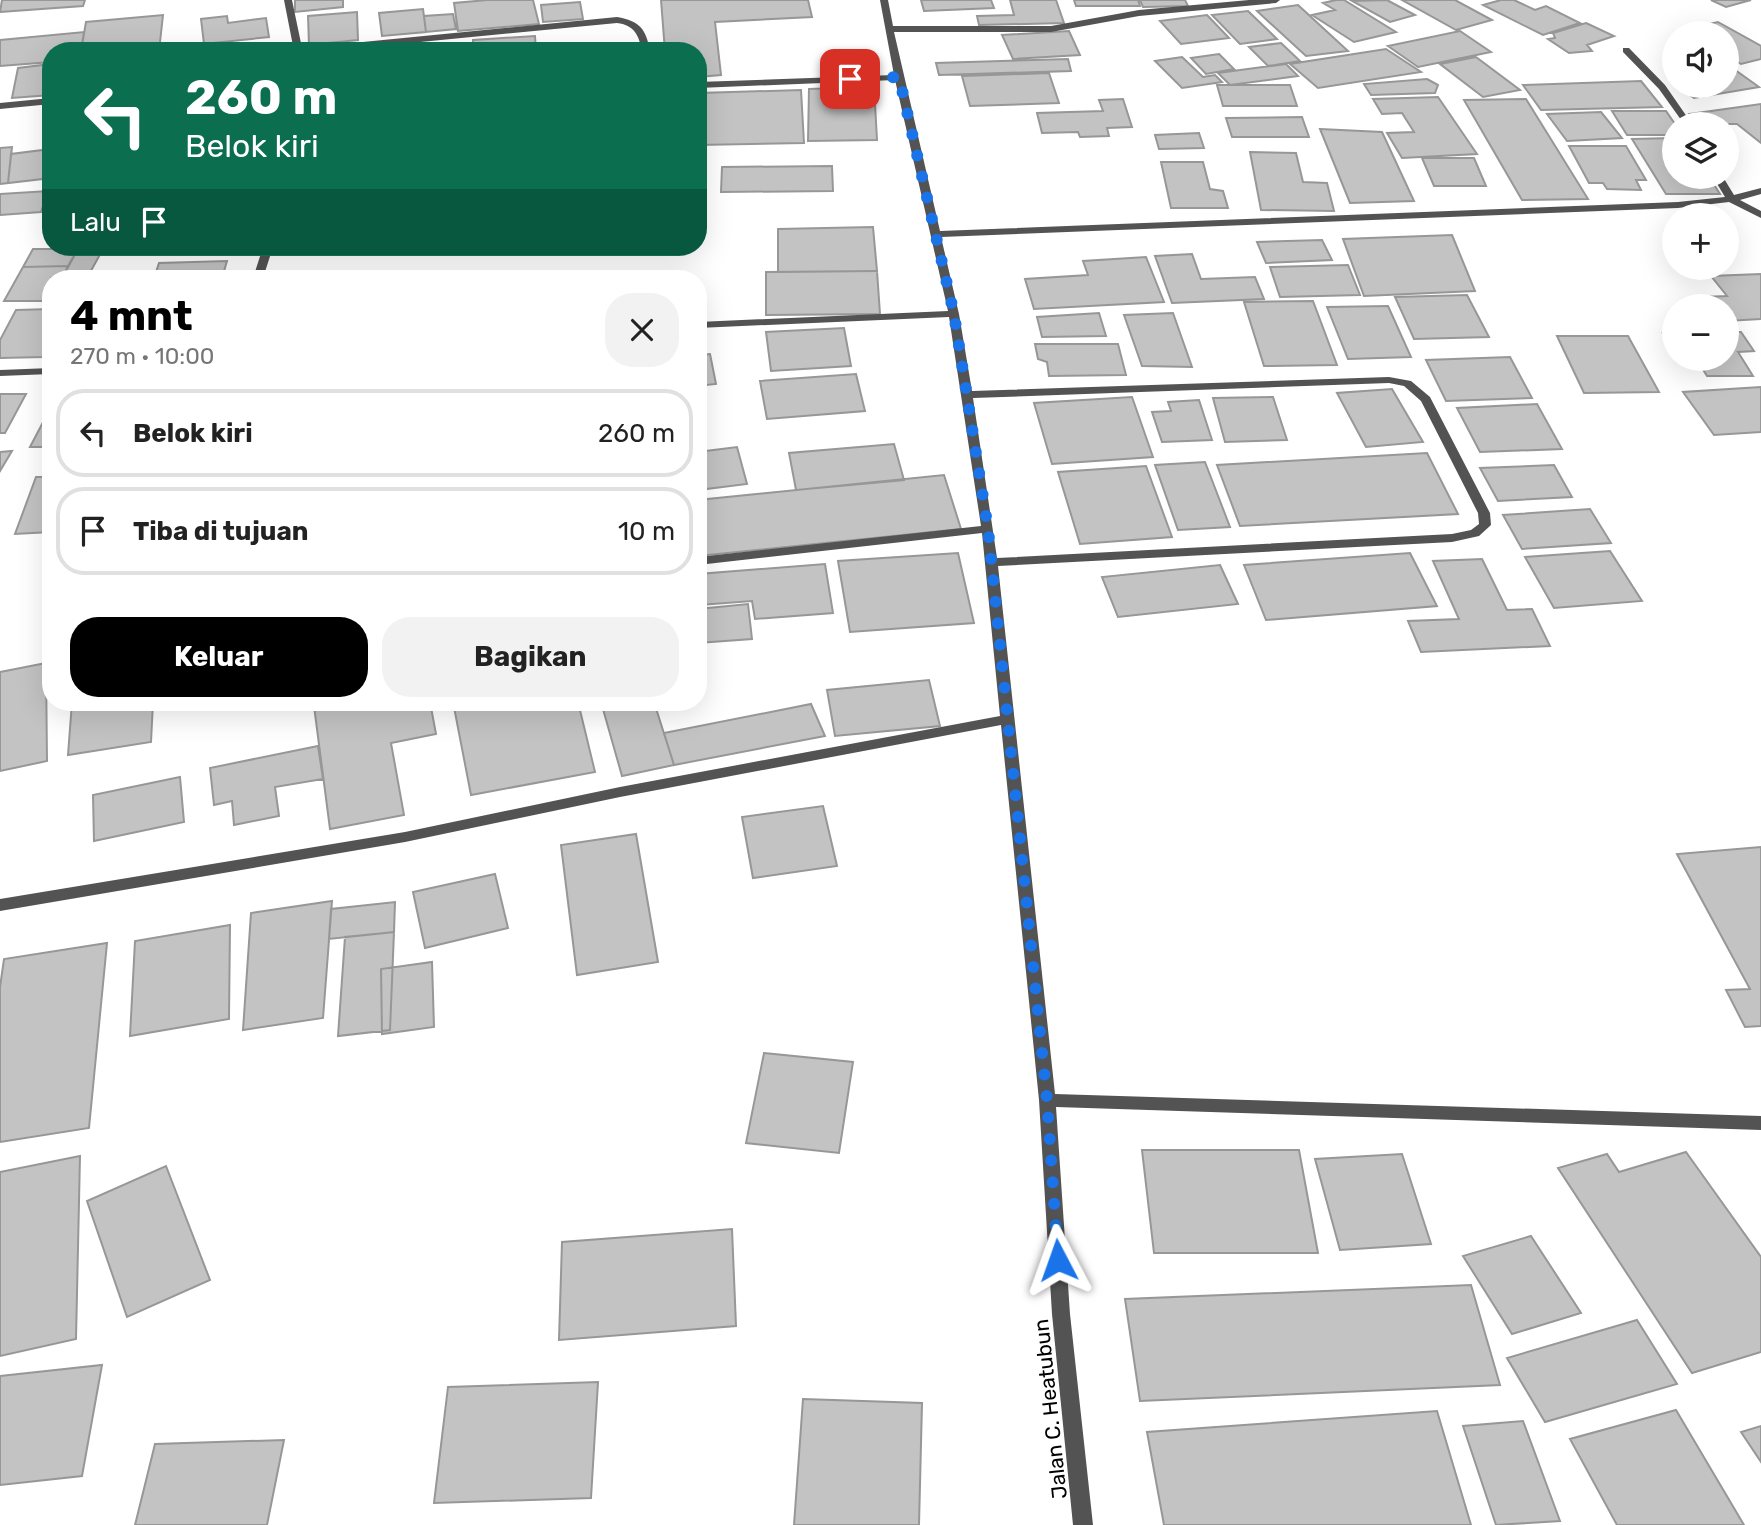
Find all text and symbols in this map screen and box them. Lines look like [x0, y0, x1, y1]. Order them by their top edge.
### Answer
map controls [1662, 21, 1739, 371]
button: sound [1662, 21, 1739, 98]
pin [820, 49, 880, 109]
icon: arrive [831, 60, 869, 98]
text: 260 m [185, 68, 337, 126]
icon: left [70, 70, 161, 161]
button: layers [1662, 112, 1739, 189]
text: Belok kiri [185, 127, 319, 165]
icon: arrive [135, 203, 173, 241]
button: + [1662, 203, 1739, 280]
text: Lalu [70, 207, 121, 238]
text: 4 mnt [70, 291, 193, 341]
button: close [605, 293, 679, 367]
button: − [1662, 294, 1739, 371]
text: 270 m · 10:00 [70, 342, 214, 370]
icon: left [74, 414, 112, 452]
text: Belok kiri [133, 418, 253, 449]
text: 260 m [598, 418, 675, 449]
icon: arrive [74, 512, 112, 550]
text: Tiba di tujuan [133, 516, 308, 547]
text: 10 m [618, 516, 675, 547]
button: Keluar [70, 617, 368, 697]
button: Bagikan [382, 617, 679, 697]
position arrow [1021, 1223, 1095, 1297]
street label: Jalan C. Heatubun [1028, 1318, 1072, 1500]

